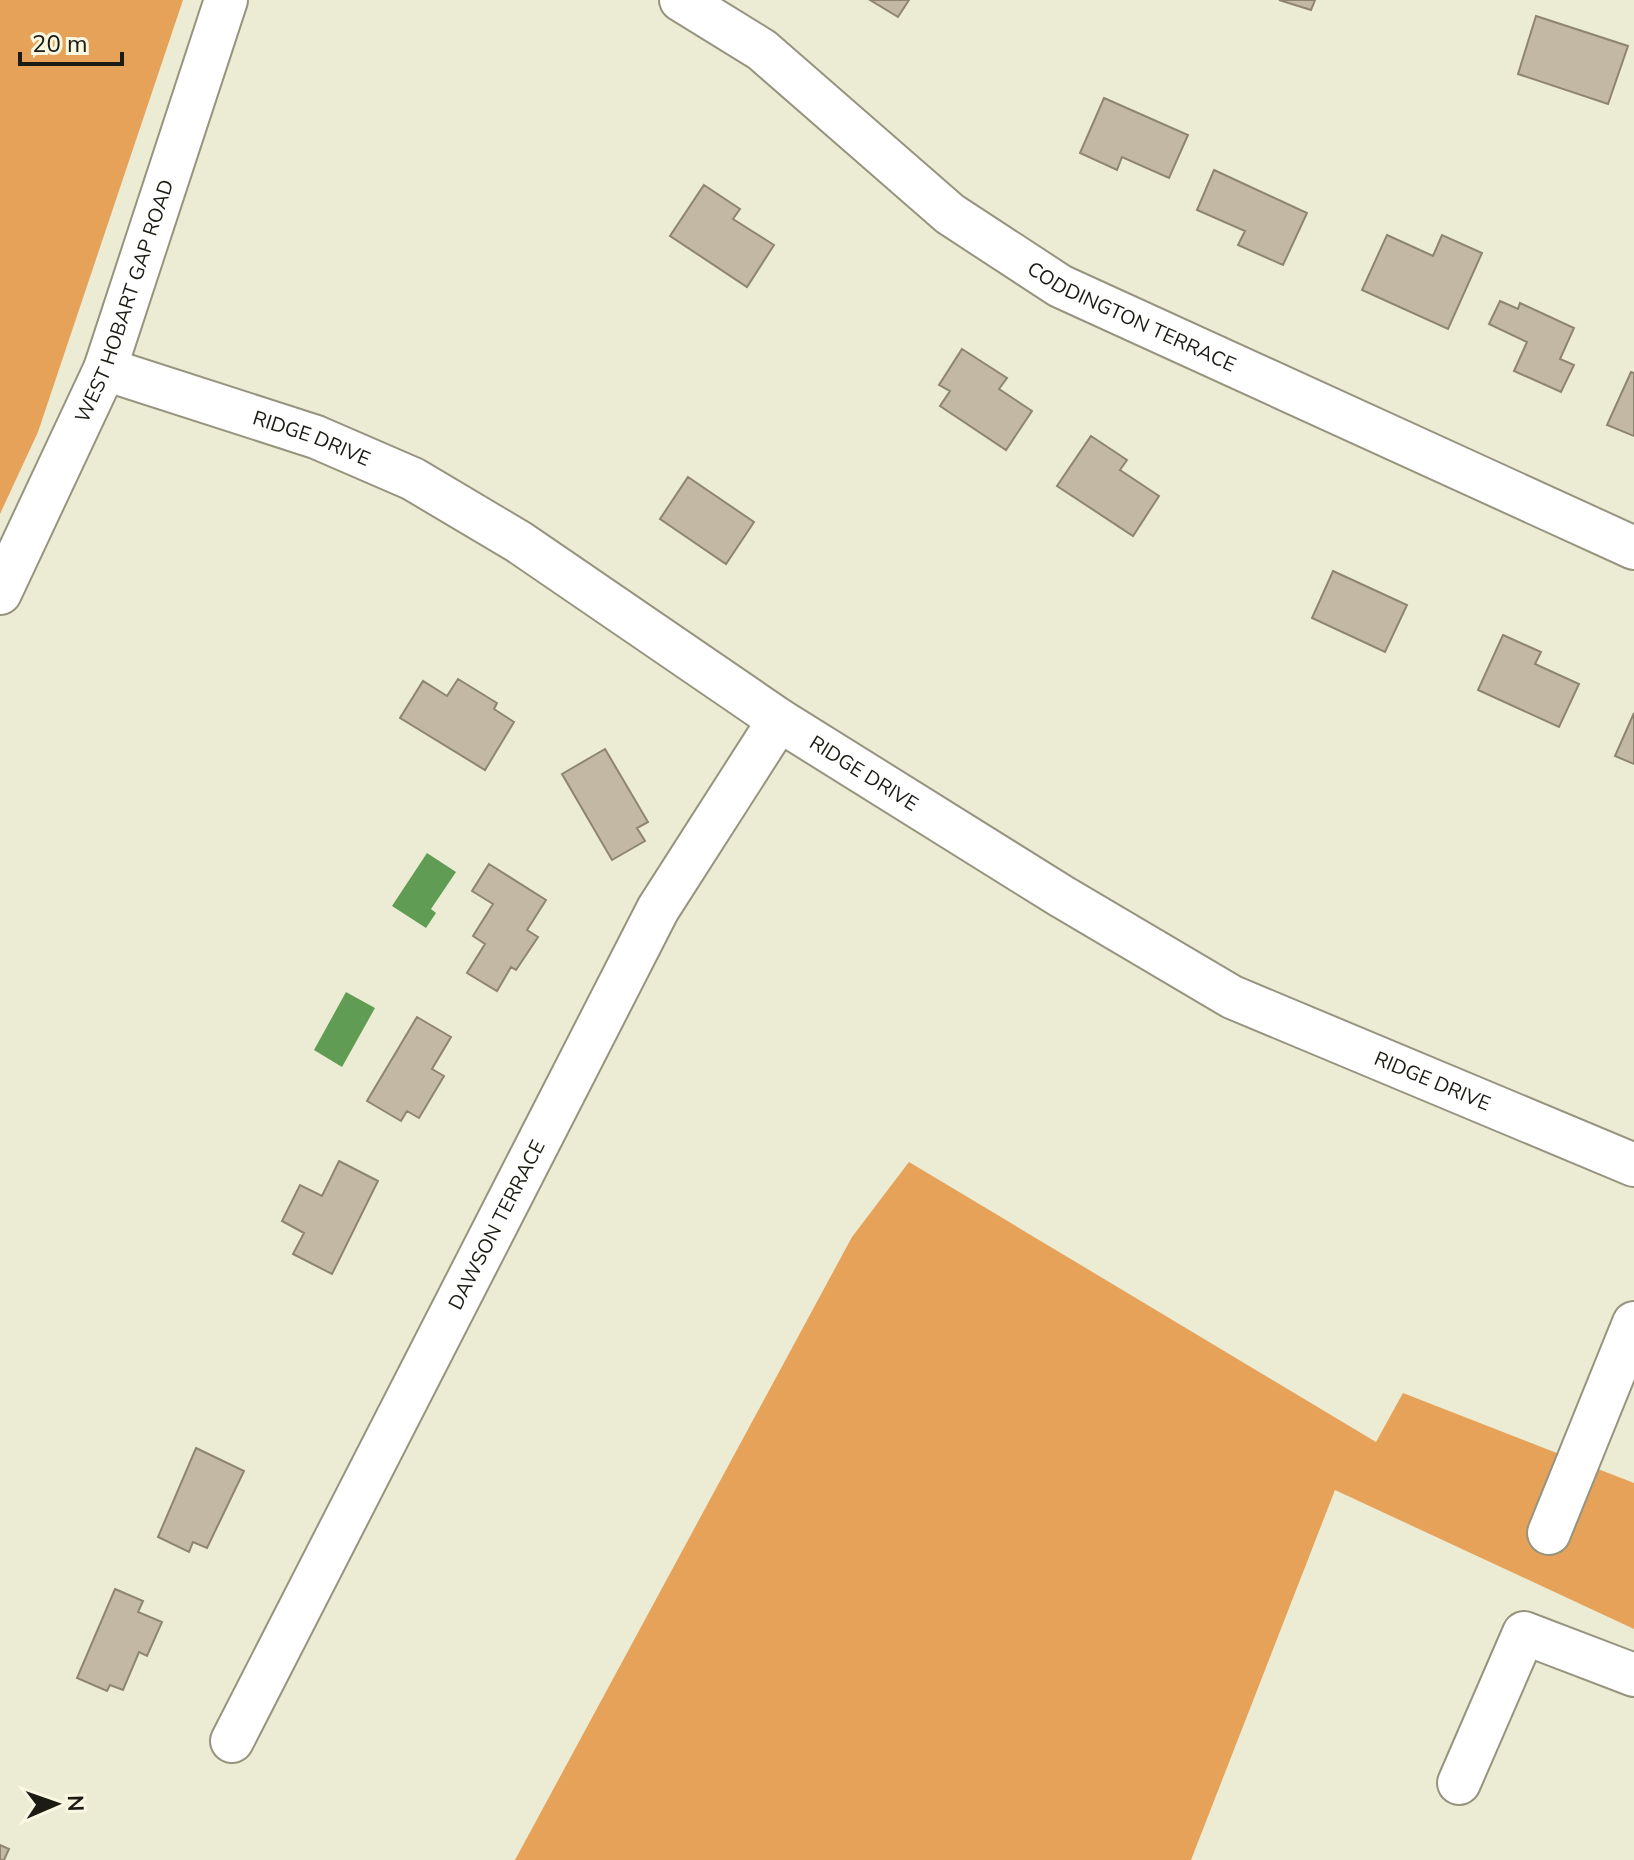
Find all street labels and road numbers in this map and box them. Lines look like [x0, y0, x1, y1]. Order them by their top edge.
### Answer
street label: WEST HOBART GAP ROAD [68, 176, 180, 427]
street label: CODDINGTON TERRACE [1022, 255, 1240, 378]
street label: RIDGE DRIVE [250, 404, 375, 472]
street label: RIDGE DRIVE [804, 729, 924, 817]
street label: RIDGE DRIVE [1370, 1044, 1495, 1117]
street label: DAWSON TERRACE [442, 1135, 551, 1314]

